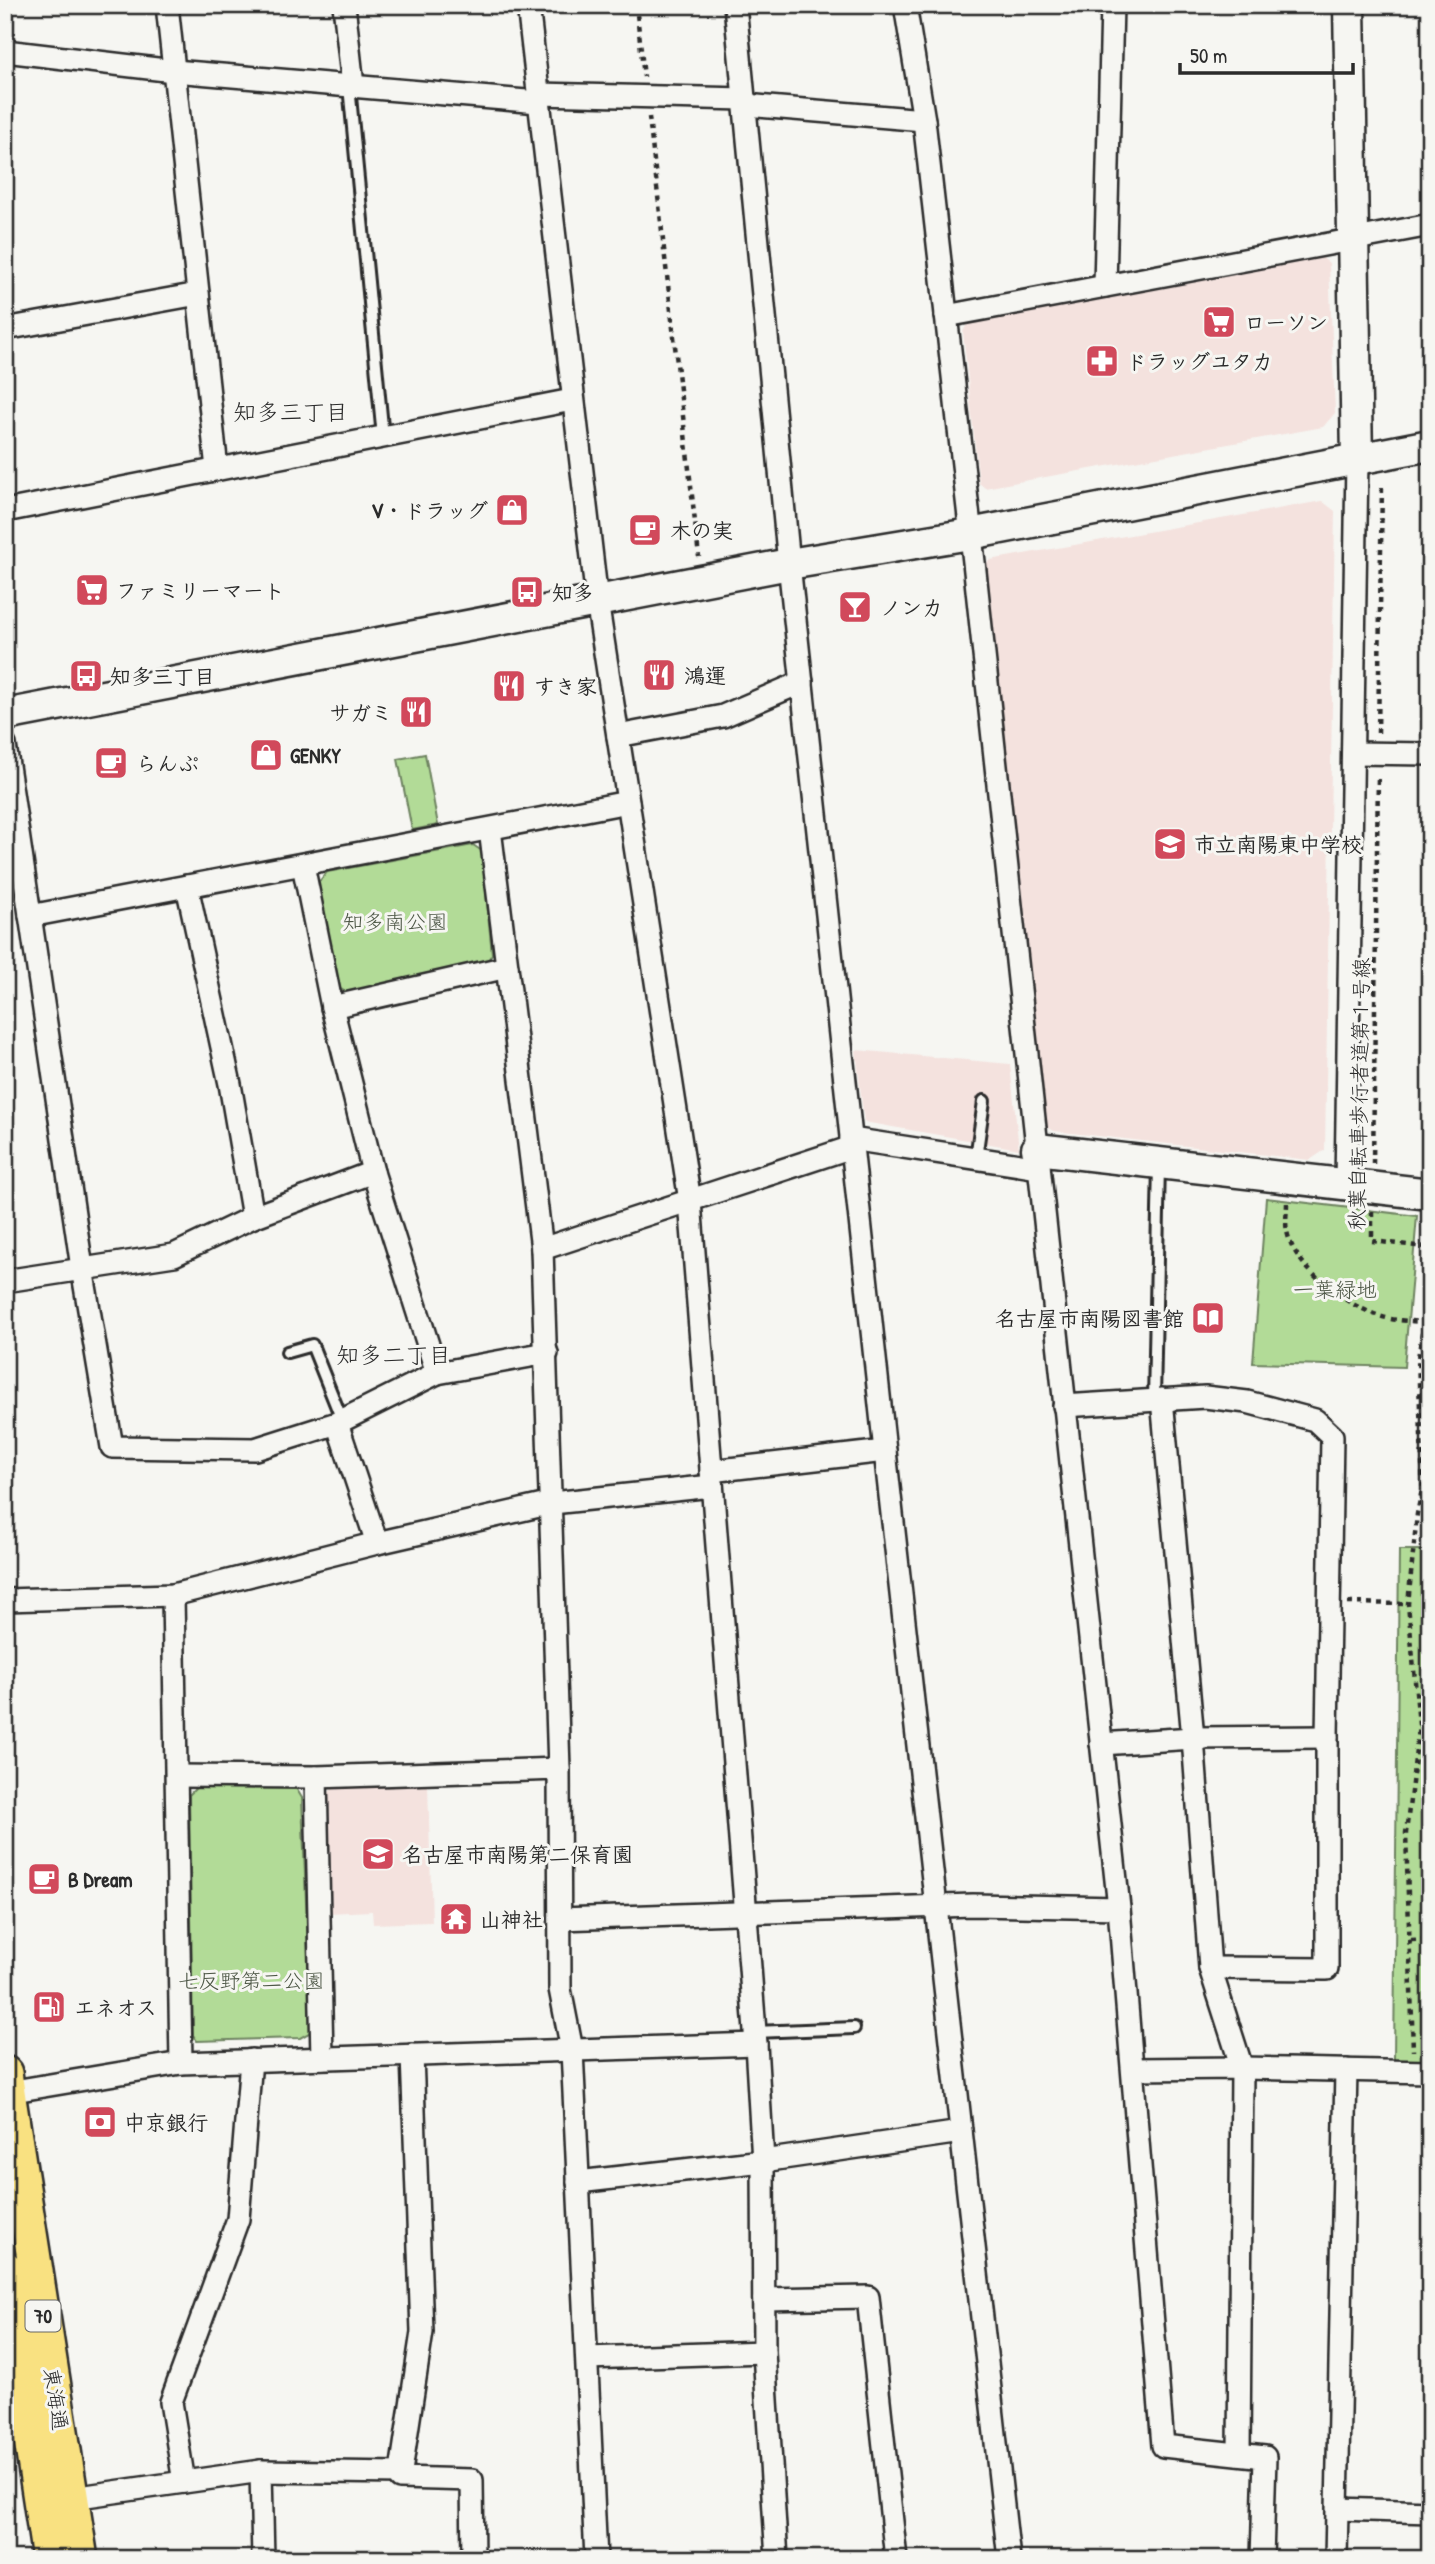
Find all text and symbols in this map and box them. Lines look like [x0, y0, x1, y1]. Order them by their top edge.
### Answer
scale bar [1180, 32, 1353, 76]
text: 50 m [1190, 41, 1227, 70]
supermarket icon: ローソン [1200, 303, 1238, 341]
place label: ローソン [1244, 308, 1328, 337]
pharmacy icon: ドラッグユタカ [1083, 342, 1121, 380]
place label: ドラッグユタカ [1126, 347, 1273, 376]
district label: 知多三丁目 [234, 396, 349, 427]
shop icon: V・ドラッグ [493, 491, 531, 529]
place label: V・ドラッグ [371, 496, 488, 525]
cafe icon: 木の実 [626, 511, 664, 549]
place label: 木の実 [670, 516, 733, 545]
supermarket icon: ファミリーマート [73, 571, 111, 609]
bus stop icon: 知多 [508, 573, 546, 611]
place label: ファミリーマート [116, 576, 285, 605]
place label: 知多 [552, 578, 594, 607]
bar icon: ノンカ [836, 588, 874, 626]
place label: ノンカ [880, 593, 943, 622]
restaurant icon: 鴻運 [640, 656, 678, 694]
bus stop icon: 知多三丁目 [67, 657, 105, 695]
place label: 鴻運 [684, 661, 726, 690]
place label: 知多三丁目 [110, 662, 215, 691]
restaurant icon: すき家 [490, 667, 528, 705]
place label: すき家 [534, 672, 597, 701]
restaurant icon: サガミ [397, 693, 435, 731]
place label: サガミ [329, 698, 392, 727]
shop icon: GENKY [247, 736, 285, 774]
place label: GENKY [290, 741, 342, 770]
cafe icon: らんぷ [92, 744, 130, 782]
place label: らんぷ [136, 749, 199, 778]
school or university icon: 市立南陽東中学校 [1151, 825, 1189, 863]
place label: 市立南陽東中学校 [1194, 830, 1362, 859]
park label: 知多南公園 [343, 907, 448, 936]
street label: 秋葉自転車歩行者道第１号線 [1342, 957, 1376, 1231]
park label: 一葉緑地 [1293, 1275, 1377, 1304]
library icon: 名古屋市南陽図書館 [1189, 1299, 1227, 1337]
place label: 名古屋市南陽図書館 [995, 1304, 1184, 1333]
district label: 知多二丁目 [337, 1339, 452, 1370]
school or university icon: 名古屋市南陽第二保育園 [359, 1835, 397, 1873]
place label: 名古屋市南陽第二保育園 [402, 1840, 633, 1869]
cafe icon: B Dream [25, 1860, 63, 1898]
place label: B Dream [68, 1865, 132, 1894]
temple icon: 山神社 [437, 1900, 475, 1938]
place label: 山神社 [480, 1905, 543, 1934]
park label: 七反野第二公園 [178, 1966, 325, 1995]
fuel station icon: エネオス [30, 1988, 68, 2026]
place label: エネオス [74, 1993, 157, 2022]
bank icon: 中京銀行 [81, 2103, 119, 2141]
place label: 中京銀行 [124, 2108, 208, 2137]
road number: 70 [26, 2300, 60, 2332]
street label: 東海通 [37, 2366, 75, 2432]

